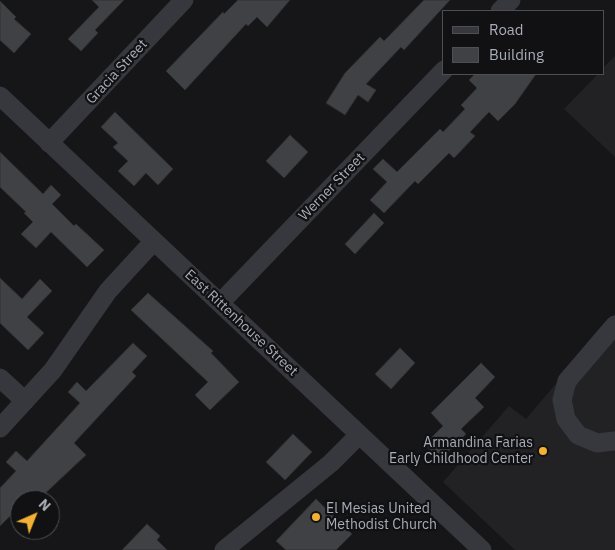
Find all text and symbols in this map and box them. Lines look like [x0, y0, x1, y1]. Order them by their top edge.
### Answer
legend [442, 10, 605, 75]
text: Road [489, 20, 524, 39]
street label: Gracia Street [83, 36, 151, 108]
text: Building [489, 45, 544, 64]
street label: Werner Street [296, 150, 368, 224]
street label: East Rittenhouse Street [181, 266, 301, 380]
place label: Armandina Farias Early Childhood Center [389, 435, 533, 468]
marker: Armandina Farias Early Childhood Center [537, 445, 549, 457]
north arrow [10, 490, 60, 540]
text: N [35, 495, 55, 515]
place label: El Mesias United Methodist Church [326, 501, 437, 534]
marker: El Mesias United Methodist Church [310, 511, 322, 523]

